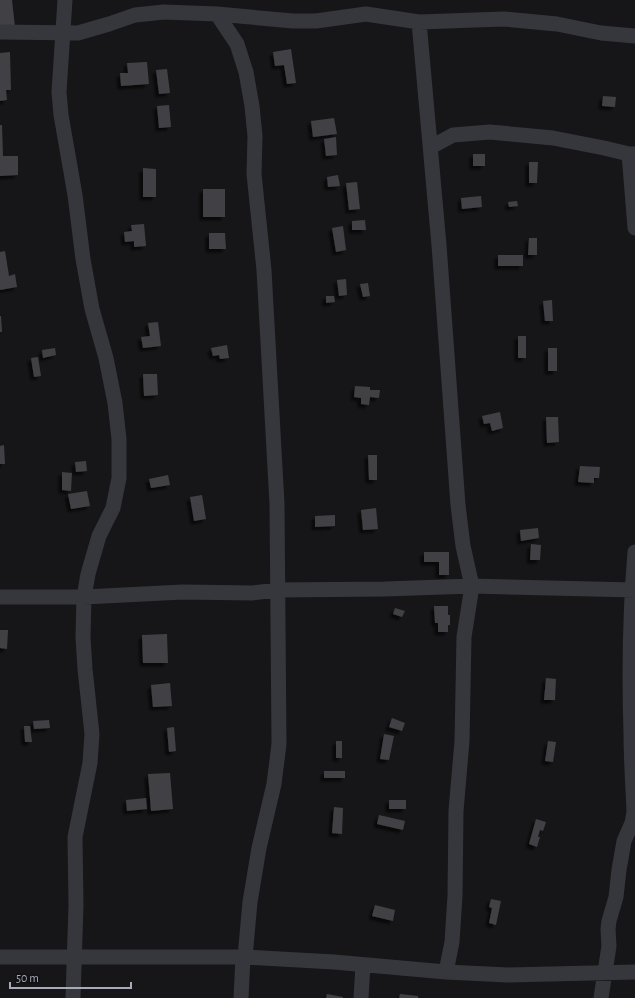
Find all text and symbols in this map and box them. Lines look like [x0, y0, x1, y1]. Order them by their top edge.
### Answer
scale bar [10, 964, 131, 990]
text: 50 m [16, 972, 39, 984]

